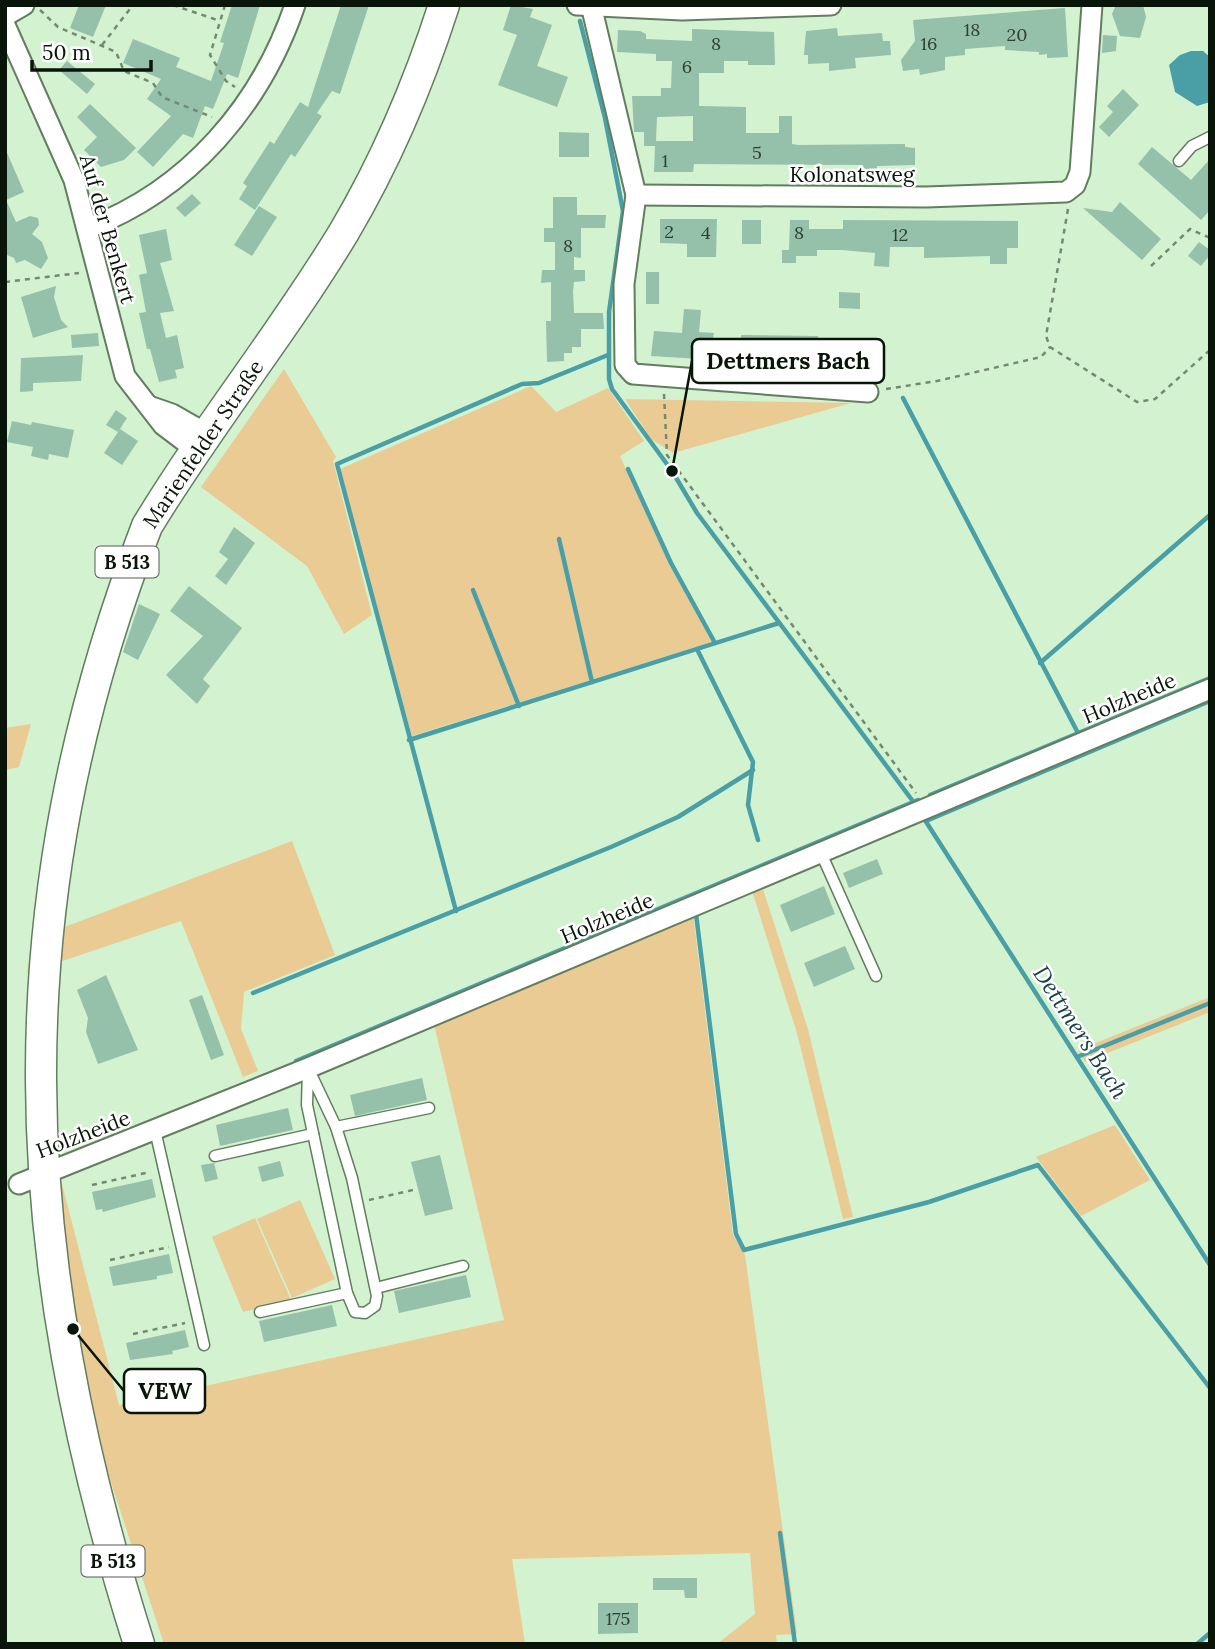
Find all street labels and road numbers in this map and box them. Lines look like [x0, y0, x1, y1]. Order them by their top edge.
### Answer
street label: Auf der Benkert [74, 150, 142, 308]
street label: Kolonatsweg [789, 161, 915, 188]
street label: Marienfelder Straße [137, 355, 269, 533]
road number: B 513 [96, 547, 158, 578]
street label: Holzheide [1078, 666, 1180, 730]
street label: Holzheide [556, 886, 658, 950]
street label: Holzheide [32, 1104, 134, 1164]
road number: B 513 [82, 1546, 144, 1576]

